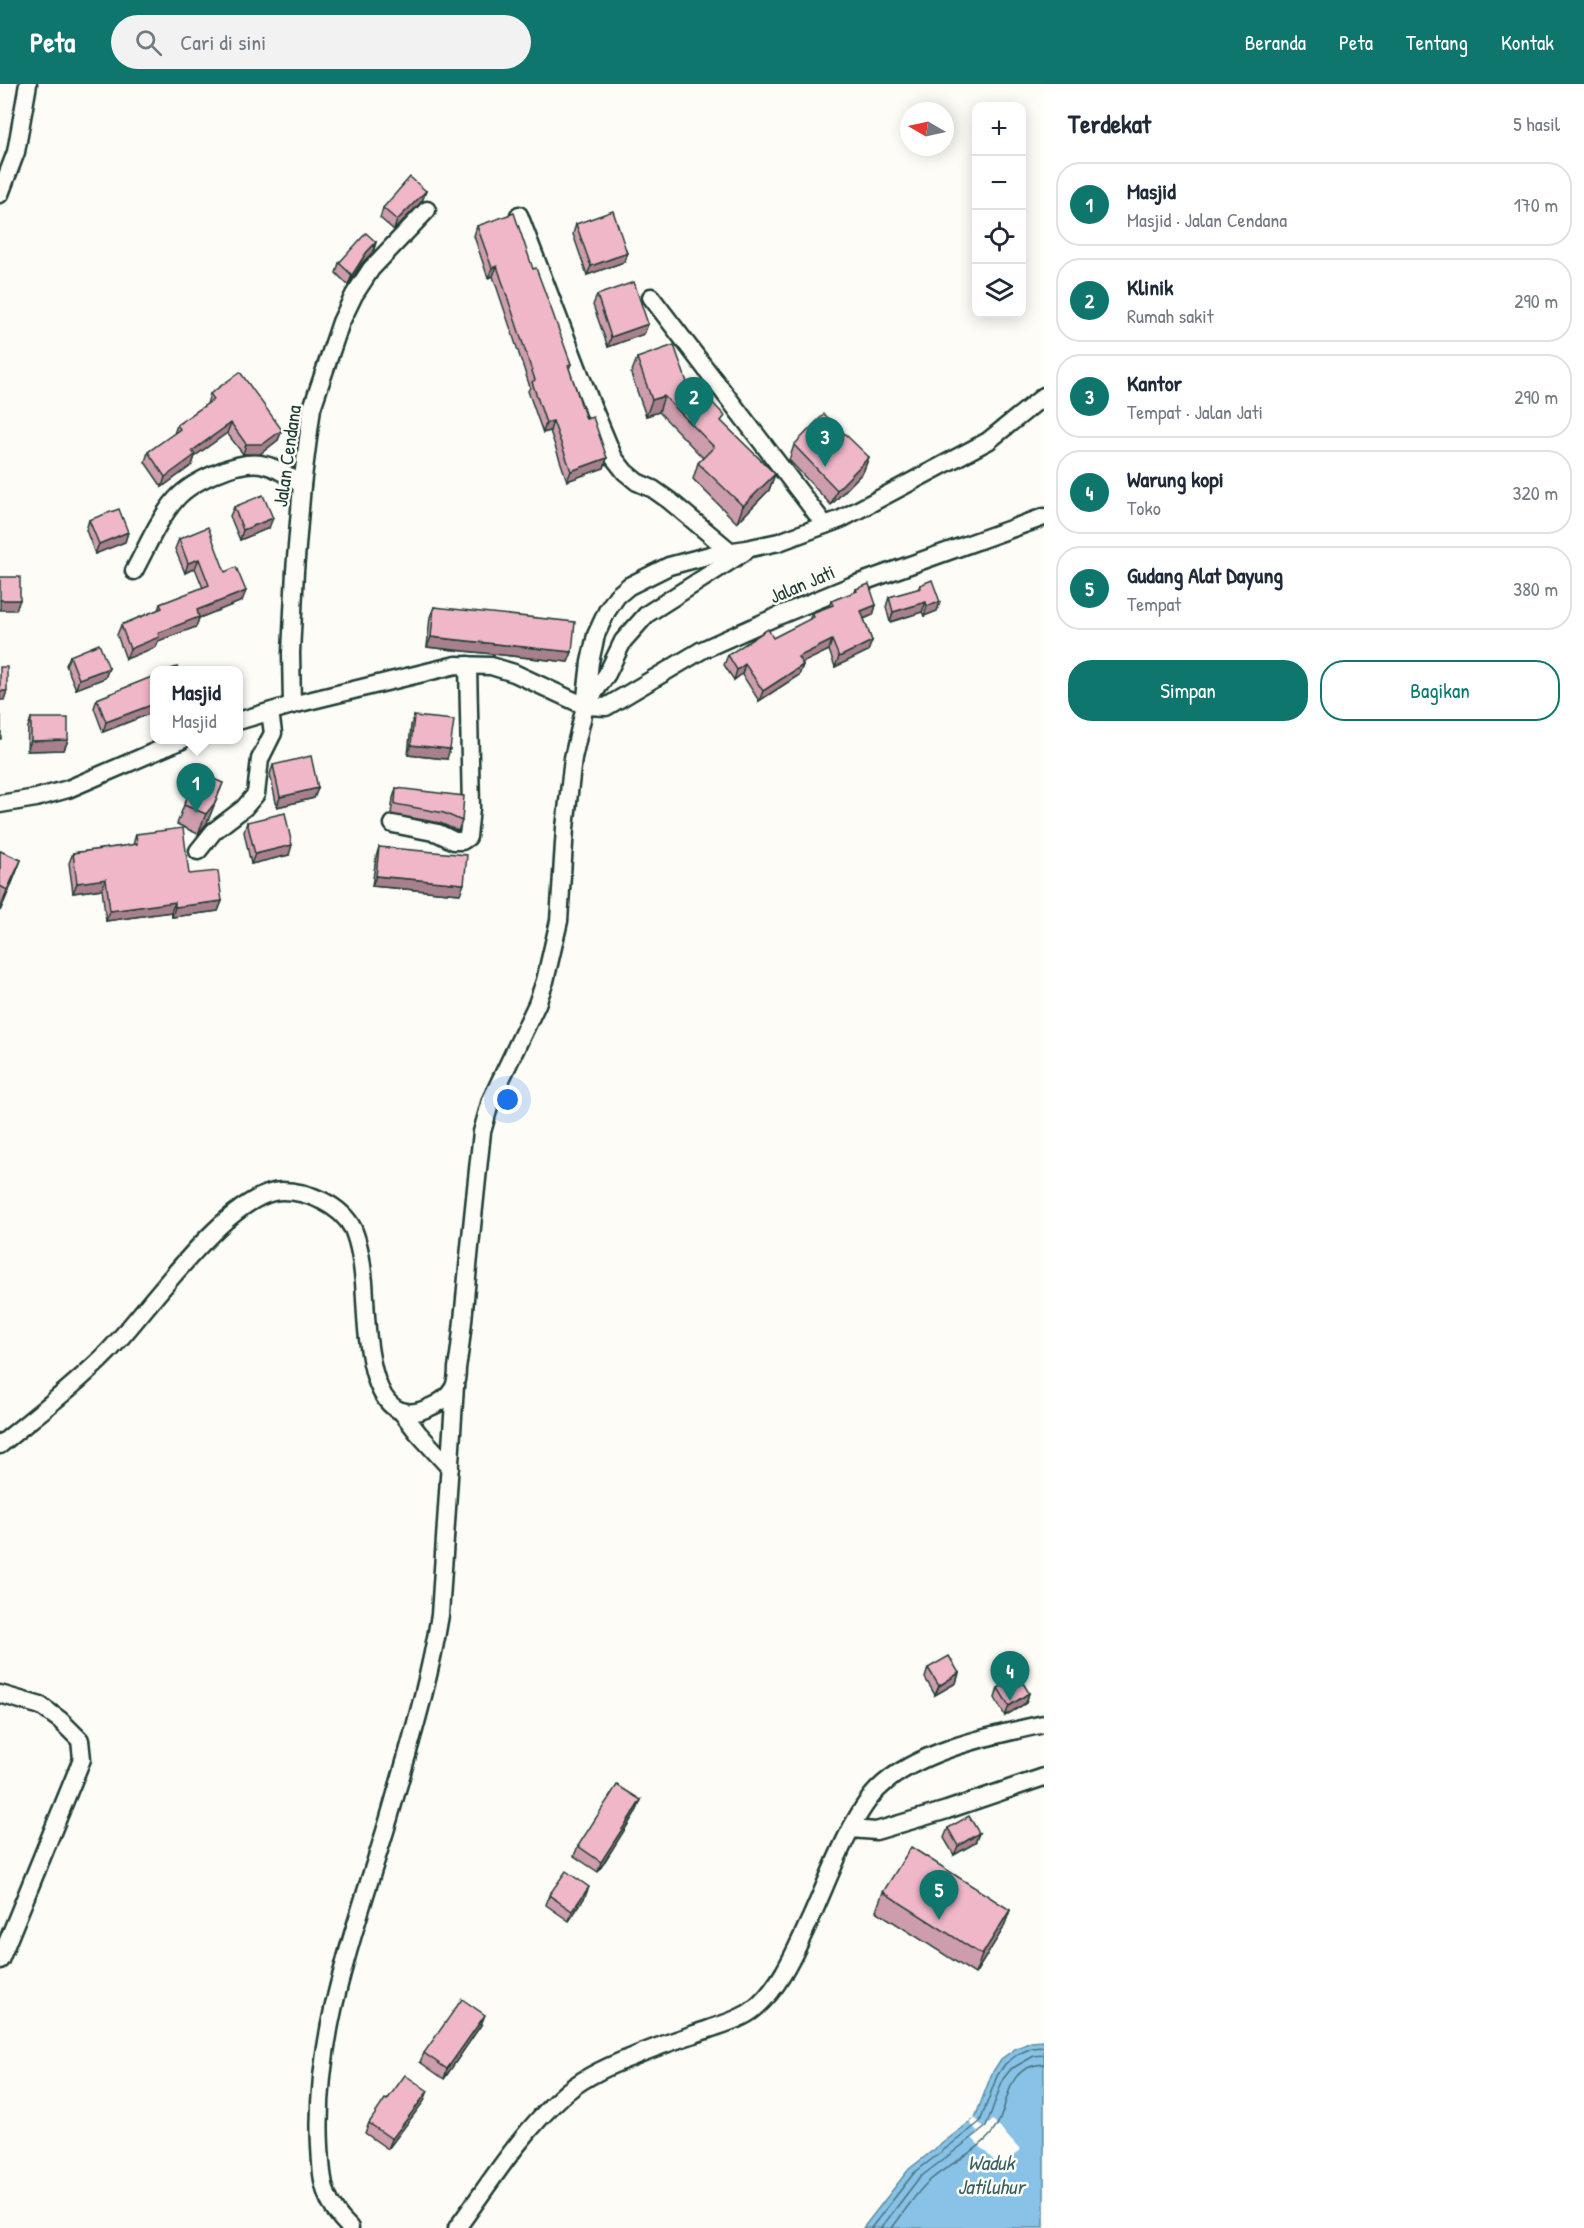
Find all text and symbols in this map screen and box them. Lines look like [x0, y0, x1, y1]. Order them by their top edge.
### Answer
search box [111, 15, 531, 69]
text: Peta [30, 23, 75, 61]
icon: search [132, 26, 165, 59]
text: Cari di sini [180, 27, 266, 57]
text: Beranda [1245, 28, 1306, 57]
text: Peta [1339, 28, 1373, 57]
text: Tentang [1406, 28, 1468, 57]
text: Kontak [1501, 28, 1554, 57]
north arrow [900, 102, 954, 156]
map controls [972, 102, 1026, 318]
button: + [972, 102, 1026, 156]
text: Terdekat [1068, 106, 1151, 141]
text: 5 hasil [1513, 110, 1560, 137]
button: − [972, 156, 1026, 210]
text: Masjid [1127, 176, 1176, 206]
text: 1 [1086, 191, 1093, 218]
text: 170 m [1514, 191, 1558, 218]
text: Masjid · Jalan Cendana [1127, 206, 1287, 233]
button: locate [972, 210, 1026, 264]
button: layers [972, 264, 1026, 318]
text: Klinik [1127, 272, 1173, 302]
text: 2 [1085, 287, 1094, 314]
text: 290 m [1514, 287, 1558, 314]
text: Rumah sakit [1127, 302, 1214, 329]
text: Kantor [1127, 368, 1182, 398]
pin: 2 [674, 378, 714, 427]
text: 3 [1085, 383, 1094, 410]
text: 290 m [1514, 383, 1558, 410]
text: Tempat · Jalan Jati [1127, 398, 1263, 425]
street label: Jalan Cendana [266, 403, 307, 509]
pin: 3 [806, 418, 844, 467]
text: Warung kopi [1127, 464, 1224, 494]
text: 4 [1086, 479, 1093, 506]
text: 320 m [1513, 479, 1558, 506]
text: Toko [1127, 494, 1161, 521]
street label: Jalan Jati [765, 558, 839, 609]
text: Gudang Alat Dayung [1127, 560, 1283, 590]
text: 5 [1085, 575, 1094, 602]
text: 380 m [1513, 575, 1558, 602]
text: Tempat [1127, 590, 1181, 617]
button: Simpan [1068, 660, 1308, 721]
button: Bagikan [1320, 660, 1560, 721]
popup [150, 666, 243, 744]
text: Masjid [172, 677, 221, 707]
text: Masjid [172, 707, 216, 734]
pin: 1 [176, 764, 216, 813]
your location [493, 1085, 522, 1114]
pin: 4 [990, 1652, 1030, 1701]
pin: 5 [920, 1870, 958, 1920]
water label: Waduk Jatiluhur [957, 2148, 1028, 2201]

